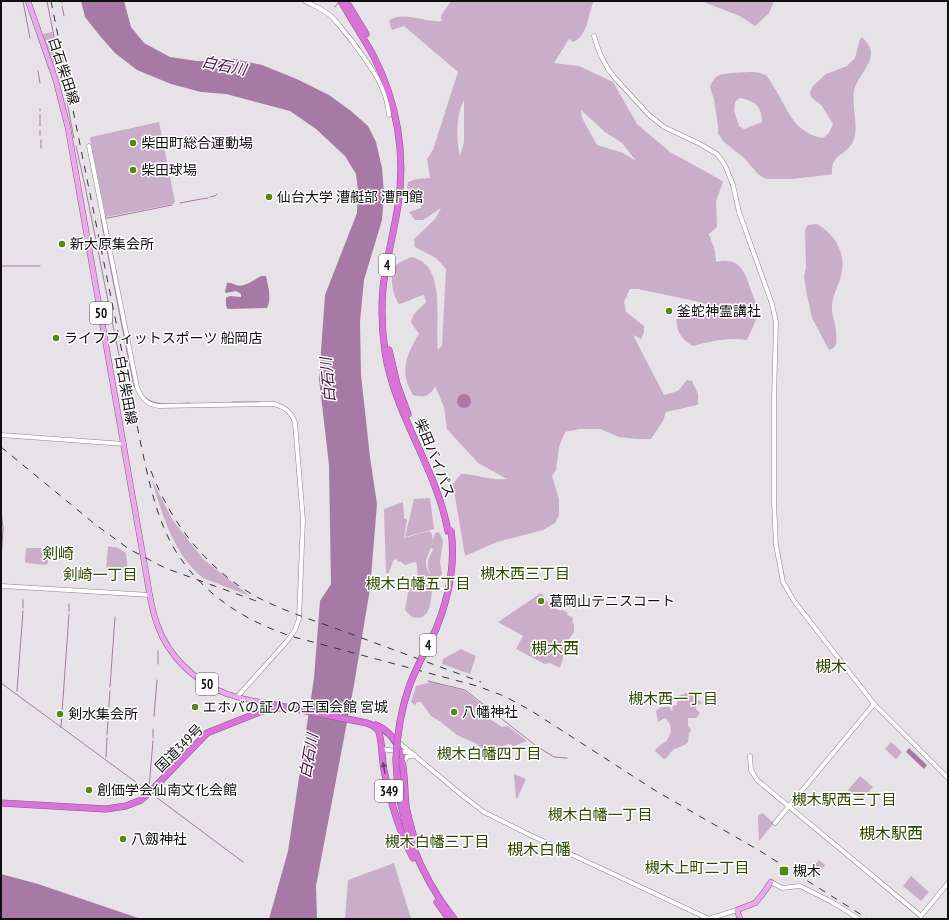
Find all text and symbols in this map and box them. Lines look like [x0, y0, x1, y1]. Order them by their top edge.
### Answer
street label: 白石柴田線 [45, 35, 83, 107]
water label: 白石川 [200, 52, 250, 80]
place label: 柴田町総合運動場 [141, 134, 253, 152]
marker: 柴田町総合運動場 [128, 138, 138, 148]
place label: 柴田球場 [141, 161, 197, 179]
marker: 柴田球場 [128, 165, 138, 175]
place label: 仙台大学 漕艇部 漕門館 [277, 188, 423, 206]
marker: 仙台大学 漕艇部 漕門館 [264, 192, 274, 202]
place label: 新大原集会所 [70, 235, 154, 253]
marker: 新大原集会所 [57, 239, 67, 249]
road number: 4 [379, 254, 395, 276]
road number: 50 [90, 302, 112, 324]
place label: 釜蛇神霊講社 [677, 302, 761, 320]
marker: 釜蛇神霊講社 [664, 306, 674, 316]
place label: ライフフィットスポーツ 船岡店 [64, 329, 262, 347]
marker: ライフフィットスポーツ 船岡店 [51, 333, 61, 343]
street label: 白石柴田線 [111, 354, 141, 426]
water label: 白石川 [316, 355, 339, 403]
street label: 柴田バイパス [411, 416, 459, 500]
district label: 剣崎 [42, 543, 74, 563]
district label: 槻木西三丁目 [480, 564, 570, 583]
district label: 剣崎一丁目 [62, 565, 138, 584]
district label: 槻木白幡五丁目 [365, 574, 471, 593]
place label: 葛岡山テニスコート [549, 592, 675, 610]
marker: 葛岡山テニスコート [536, 596, 546, 606]
road number: 4 [420, 634, 436, 656]
district label: 槻木西 [531, 638, 579, 658]
district label: 槻木 [815, 656, 847, 676]
road number: 50 [196, 673, 218, 695]
district label: 槻木西一丁目 [628, 689, 718, 708]
place label: エホバの証人の王国会館 宮城 [203, 698, 388, 716]
marker: エホバの証人の王国会館 宮城 [190, 702, 200, 712]
place label: 八幡神社 [462, 703, 518, 721]
place label: 剣水集会所 [68, 705, 138, 723]
marker: 八幡神社 [449, 707, 459, 717]
marker: 剣水集会所 [55, 709, 65, 719]
street label: 国道349号 [151, 720, 207, 776]
water label: 白石川 [295, 730, 322, 780]
district label: 槻木白幡四丁目 [436, 744, 542, 763]
one-way arrow [381, 762, 387, 774]
road number: 349 [375, 780, 403, 802]
place label: 創価学会仙南文化会館 [97, 781, 237, 799]
marker: 創価学会仙南文化会館 [84, 785, 94, 795]
district label: 槻木駅西三丁目 [791, 790, 897, 809]
district label: 槻木白幡一丁目 [547, 805, 653, 824]
district label: 槻木駅西 [859, 823, 923, 843]
place label: 八劔神社 [131, 830, 187, 848]
district label: 槻木白幡三丁目 [384, 832, 490, 851]
marker: 八劔神社 [118, 834, 128, 844]
district label: 槻木白幡 [507, 839, 571, 859]
district label: 槻木上町二丁目 [644, 858, 750, 877]
place label: 槻木 [793, 862, 821, 880]
marker: 槻木 [778, 865, 790, 877]

